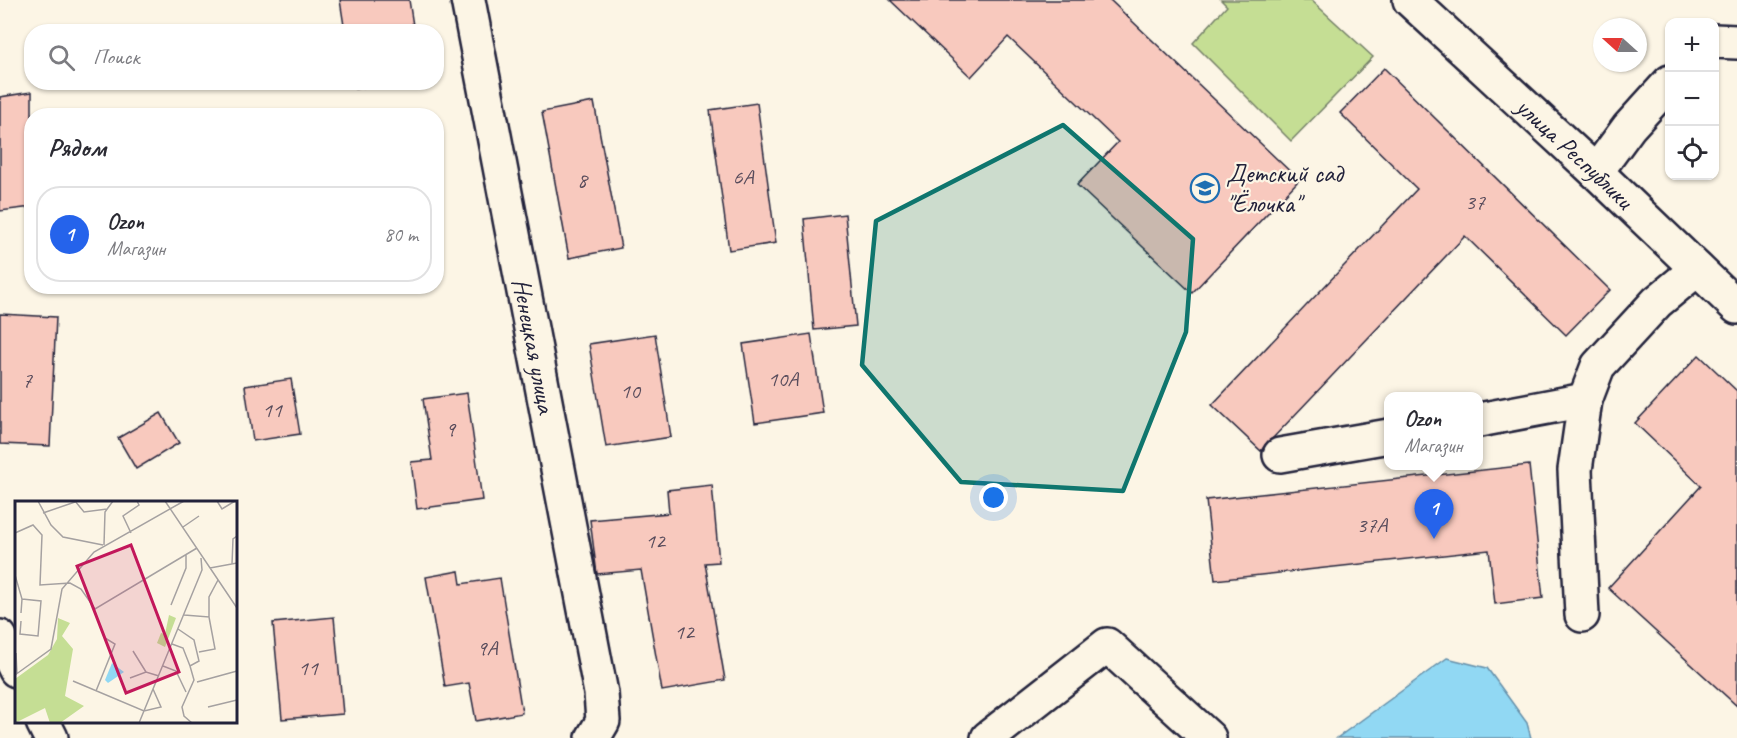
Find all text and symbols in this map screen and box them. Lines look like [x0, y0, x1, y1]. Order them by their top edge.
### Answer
north arrow [1593, 18, 1647, 72]
map controls [1665, 18, 1719, 180]
button: + [1665, 18, 1719, 72]
search box [24, 24, 444, 90]
icon: search [45, 41, 78, 74]
text: Поиск [93, 43, 139, 71]
button: − [1665, 72, 1719, 126]
street label: улица Республики [1508, 89, 1642, 217]
button: locate [1665, 126, 1719, 180]
text: Рядом [48, 131, 106, 164]
place label: Детский сад "Ёлочка" [1226, 157, 1345, 220]
house number: 6А [733, 163, 754, 191]
house number: 8 [577, 166, 589, 194]
school or university icon: Детский сад "Ёлочка" [1189, 172, 1221, 204]
house number: 37 [1465, 188, 1486, 216]
text: Ozon [107, 208, 144, 236]
text: 1 [65, 222, 74, 247]
text: 80 m [384, 222, 418, 247]
text: Магазин [107, 236, 165, 261]
street label: Ненецкая улица [505, 275, 564, 418]
house number: 10А [768, 365, 799, 393]
house number: 7 [22, 366, 33, 394]
house number: 10 [620, 377, 642, 405]
popup [1384, 392, 1483, 470]
house number: 11 [262, 396, 283, 424]
text: Ozon [1404, 405, 1441, 433]
house number: 9 [445, 415, 457, 443]
text: Магазин [1404, 433, 1463, 458]
your location [979, 483, 1008, 512]
pin: 1 [1414, 490, 1454, 539]
inset map [15, 501, 237, 723]
house number: 37А [1357, 511, 1388, 539]
house number: 12 [645, 527, 667, 555]
house number: 12 [674, 618, 696, 646]
house number: 9А [477, 634, 498, 662]
house number: 11 [298, 654, 319, 682]

